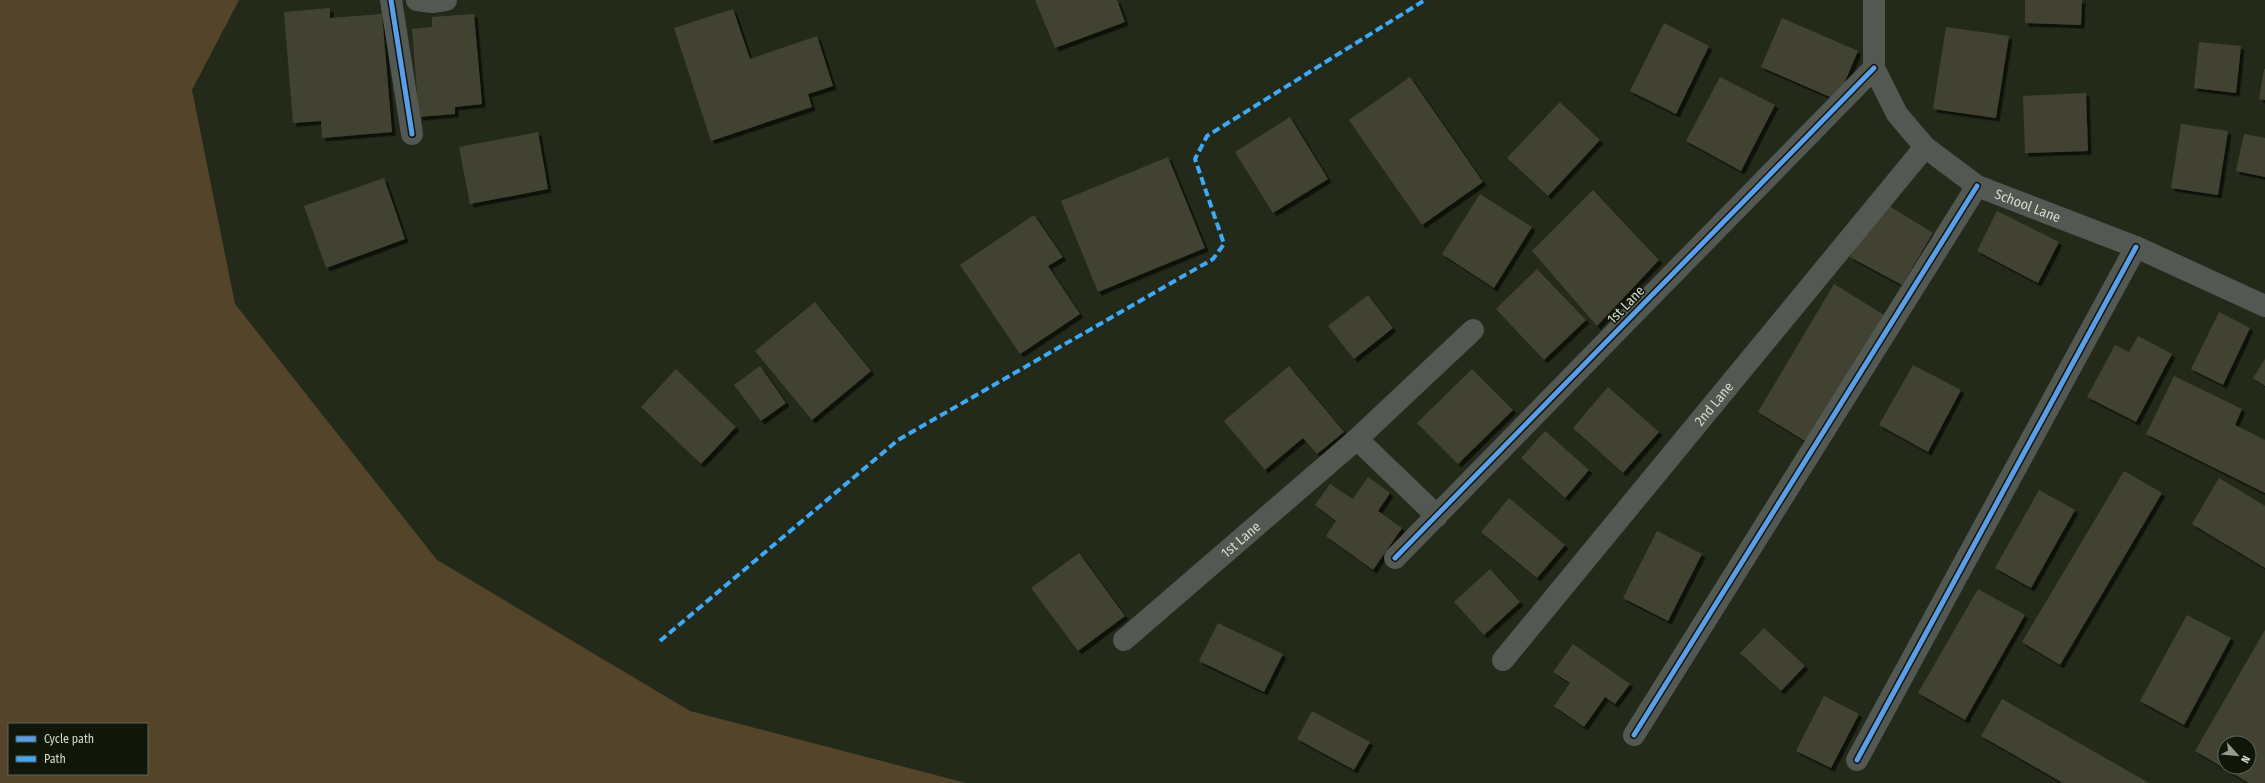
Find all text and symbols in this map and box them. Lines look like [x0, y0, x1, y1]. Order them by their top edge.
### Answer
street label: School Lane [1992, 185, 2063, 226]
street label: 1st Lane [1604, 282, 1648, 328]
street label: 2nd Lane [1691, 378, 1737, 429]
street label: 1st Lane [1217, 518, 1264, 561]
legend [8, 723, 148, 775]
text: Cycle path [44, 732, 94, 746]
north arrow [2217, 735, 2257, 775]
text: Path [44, 752, 66, 766]
text: N [2238, 753, 2253, 765]

